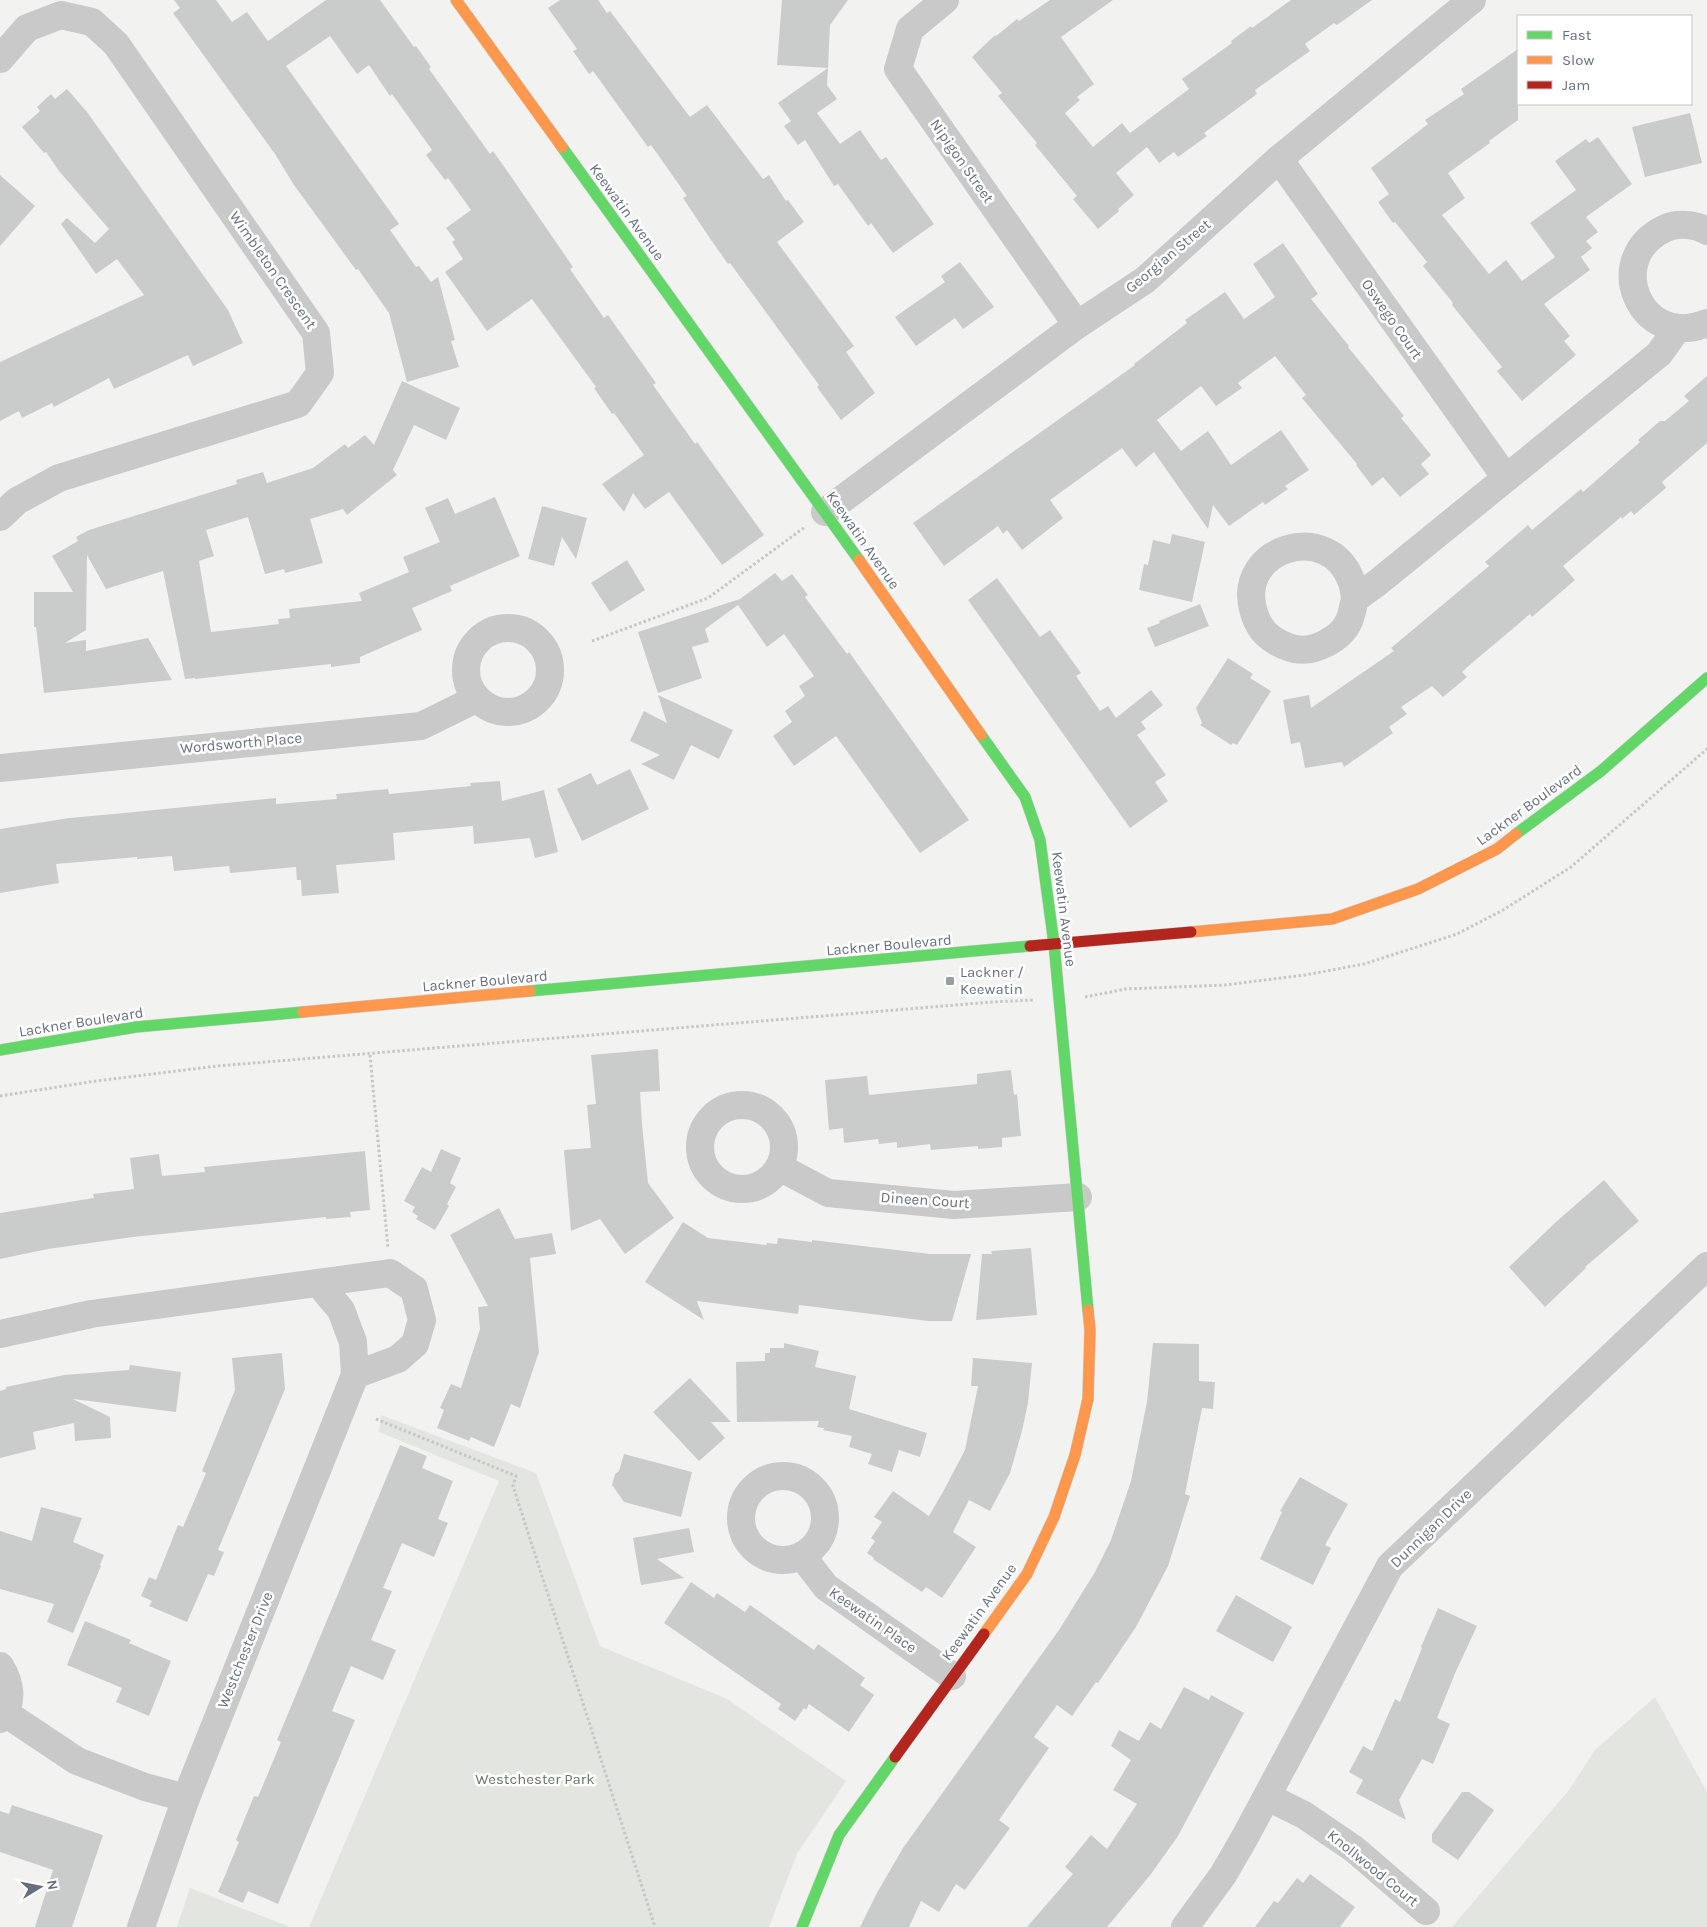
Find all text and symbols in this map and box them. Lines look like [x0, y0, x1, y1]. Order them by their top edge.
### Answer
legend [1517, 15, 1692, 105]
text: Fast [1562, 26, 1592, 44]
text: Slow [1562, 51, 1594, 69]
text: Jam [1562, 76, 1590, 94]
street label: Nipigon Street [926, 116, 998, 207]
street label: Keewatin Avenue [586, 160, 668, 264]
street label: Wimbleton Crescent [226, 208, 321, 333]
street label: Georgian Street [1122, 215, 1215, 297]
street label: Oswego Court [1358, 275, 1427, 363]
street label: Keewatin Avenue [822, 487, 904, 593]
street label: Wordsworth Place [179, 729, 303, 757]
street label: Lackner Boulevard [1473, 761, 1585, 849]
street label: Keewatin Avenue [1048, 850, 1080, 968]
street label: Lackner Boulevard [826, 931, 952, 959]
place label: Lackner / Keewatin [960, 963, 1024, 998]
street label: Lackner Boulevard [422, 967, 548, 995]
marker: Lackner / Keewatin [944, 975, 956, 987]
street label: Lackner Boulevard [17, 1003, 145, 1041]
street label: Dineen Court [880, 1188, 970, 1212]
street label: Dunnigan Drive [1387, 1485, 1475, 1571]
street label: Keewatin Avenue [938, 1560, 1020, 1664]
street label: Keewatin Place [826, 1583, 920, 1657]
street label: Westchester Drive [213, 1589, 277, 1711]
park label: Westchester Park [475, 1770, 595, 1788]
street label: Knollwood Court [1324, 1826, 1422, 1910]
north arrow [15, 1862, 65, 1912]
text: N [43, 1878, 62, 1891]

